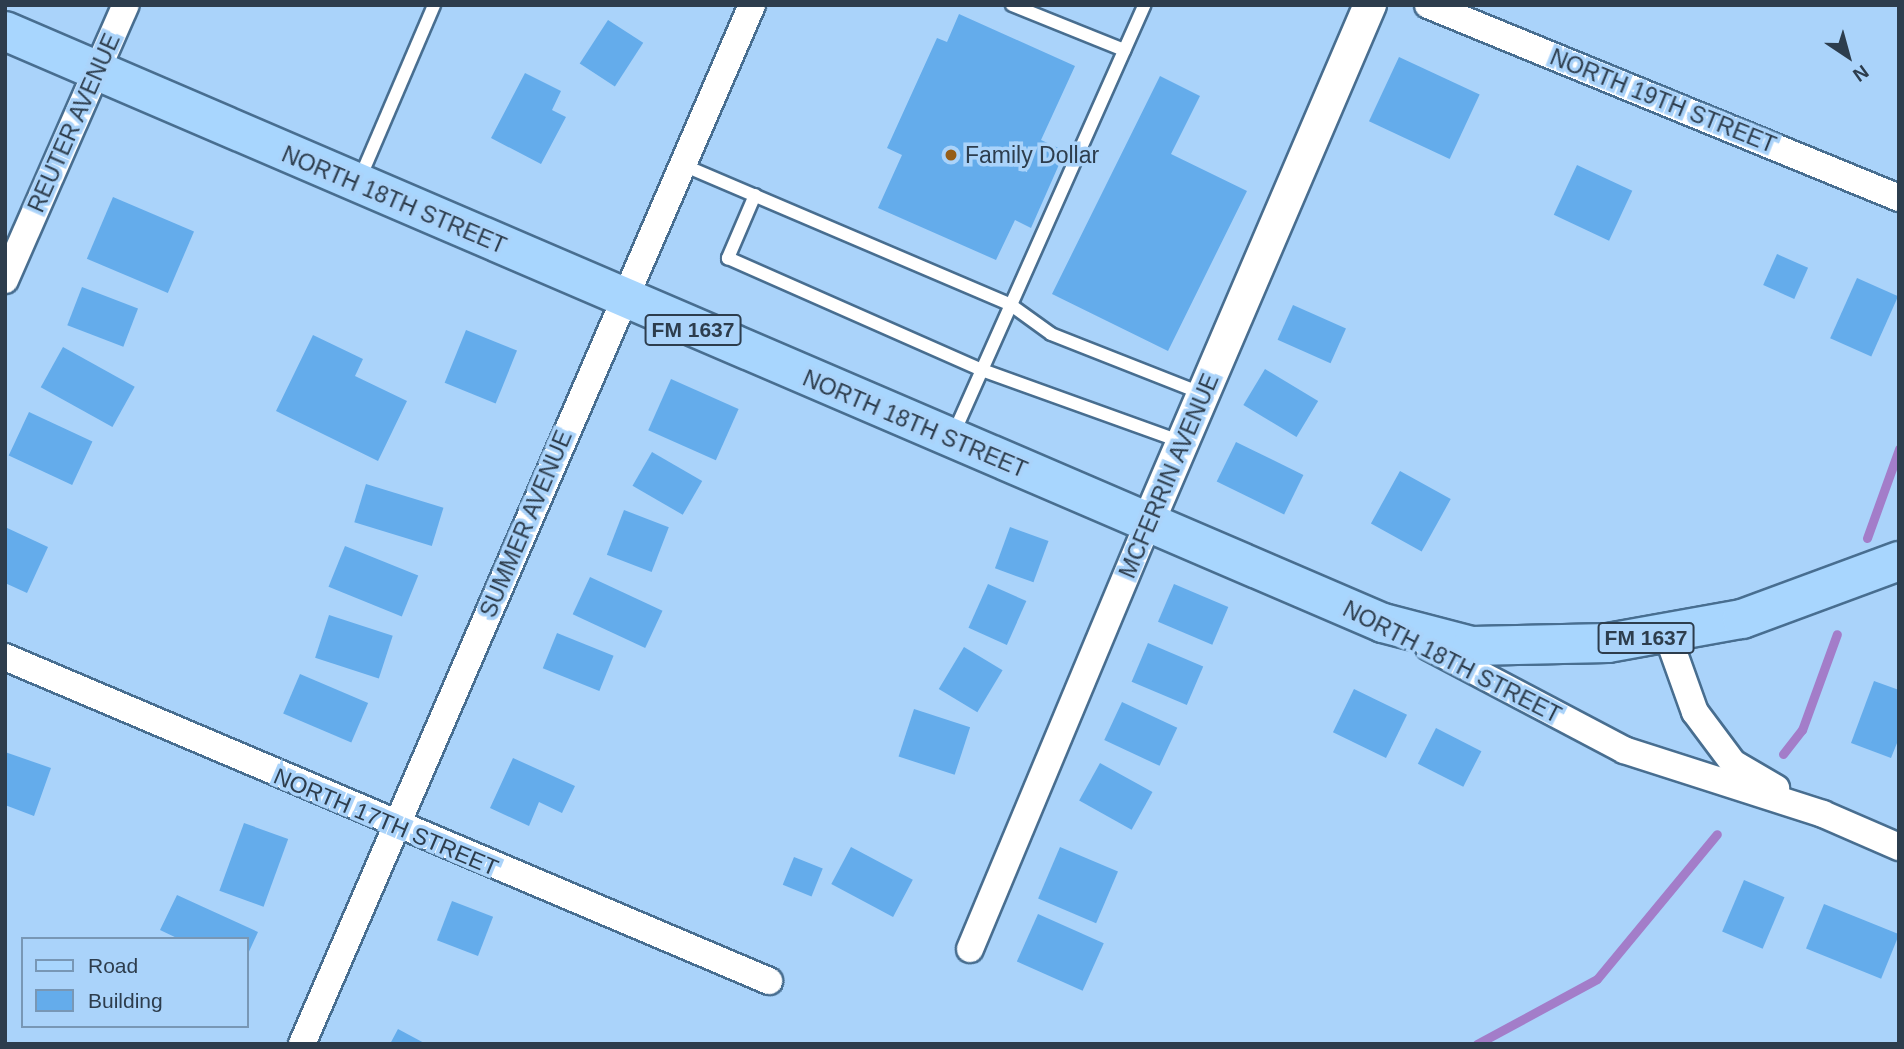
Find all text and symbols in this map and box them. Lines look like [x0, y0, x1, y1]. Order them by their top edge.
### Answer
north arrow [1813, 21, 1883, 91]
street label: REUTER AVENUE [22, 29, 126, 217]
street label: NORTH 19TH STREET [1546, 43, 1780, 159]
text: N [1849, 61, 1872, 86]
street label: NORTH 18TH STREET [278, 140, 510, 260]
place label: Family Dollar [965, 141, 1099, 169]
marker: Family Dollar [943, 147, 959, 163]
road number: FM 1637 [644, 312, 742, 348]
street label: NORTH 18TH STREET [799, 364, 1031, 484]
street label: MCFERRIN AVENUE [1113, 369, 1225, 583]
street label: SUMMER AVENUE [474, 426, 578, 622]
street label: NORTH 18TH STREET [1338, 595, 1566, 729]
road number: FM 1637 [1597, 620, 1695, 656]
street label: NORTH 17TH STREET [270, 762, 502, 882]
legend [21, 937, 248, 1028]
text: Road [88, 954, 138, 977]
text: Building [88, 989, 163, 1012]

